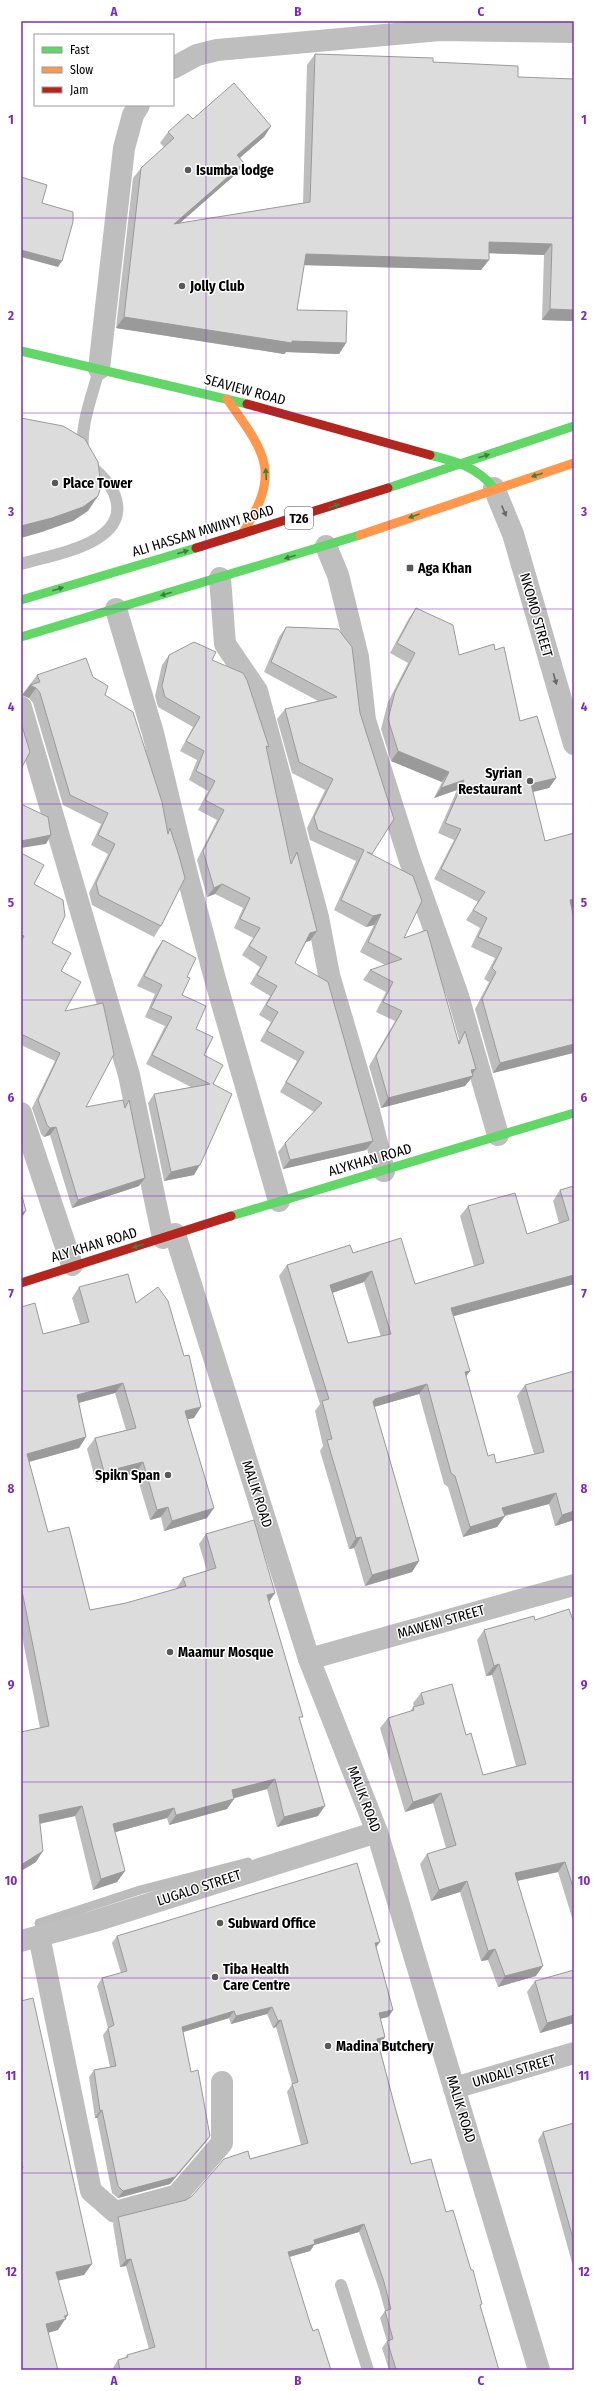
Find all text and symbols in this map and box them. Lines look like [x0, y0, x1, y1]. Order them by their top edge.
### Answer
text: A [109, 4, 118, 19]
text: B [294, 4, 302, 19]
text: C [478, 4, 485, 19]
legend [34, 34, 174, 106]
text: Fast [70, 43, 89, 57]
text: Slow [70, 63, 93, 77]
text: Jam [70, 83, 88, 97]
text: 1 [8, 112, 14, 127]
text: 1 [581, 112, 587, 127]
place label: Isumba lodge [196, 162, 274, 179]
marker: Isumba lodge [183, 165, 193, 175]
place label: Jolly Club [189, 278, 245, 295]
marker: Jolly Club [177, 281, 187, 291]
text: 2 [7, 308, 14, 323]
text: 2 [580, 308, 587, 323]
street label: SEAVIEW ROAD [202, 371, 288, 409]
one-way arrow [478, 452, 490, 458]
one-way arrow [263, 468, 270, 480]
one-way arrow [530, 472, 542, 478]
place label: Place Tower [63, 475, 133, 492]
marker: Place Tower [50, 478, 60, 488]
street label: ALI HASSAN MWINYI ROAD [130, 501, 276, 561]
one-way arrow [329, 503, 341, 509]
text: 3 [7, 504, 14, 519]
text: 3 [580, 504, 587, 519]
one-way arrow [501, 505, 507, 516]
road number: T26 [285, 507, 313, 529]
one-way arrow [407, 514, 419, 520]
one-way arrow [177, 549, 189, 555]
one-way arrow [284, 554, 296, 560]
place label: Aga Khan [417, 560, 472, 577]
marker: Aga Khan [405, 563, 415, 573]
street label: NKOMO STREET [516, 571, 556, 659]
one-way arrow [53, 586, 65, 592]
one-way arrow [159, 591, 171, 597]
one-way arrow [552, 673, 558, 685]
text: 4 [8, 699, 15, 714]
text: 4 [581, 699, 588, 714]
place label: Syrian Restaurant [458, 765, 523, 798]
marker: Syrian Restaurant [525, 776, 535, 786]
text: 5 [8, 895, 14, 910]
text: 5 [581, 895, 587, 910]
text: 6 [8, 1090, 15, 1105]
text: 6 [581, 1090, 588, 1105]
street label: ALYKHAN ROAD [326, 1140, 414, 1180]
street label: ALY KHAN ROAD [49, 1224, 139, 1266]
one-way arrow [131, 1243, 143, 1249]
text: 7 [8, 1286, 14, 1301]
text: 7 [581, 1286, 587, 1301]
street label: MALIK ROAD [238, 1458, 276, 1530]
place label: Spikn Span [95, 1467, 160, 1484]
marker: Spikn Span [163, 1470, 173, 1480]
text: 8 [8, 1481, 15, 1496]
text: 8 [581, 1481, 588, 1496]
street label: MAWENI STREET [395, 1601, 487, 1643]
place label: Maamur Mosque [178, 1644, 274, 1661]
marker: Maamur Mosque [165, 1647, 175, 1657]
text: 9 [8, 1677, 15, 1692]
text: 9 [581, 1677, 588, 1692]
street label: MALIK ROAD [344, 1763, 384, 1835]
street label: LUGALO STREET [155, 1866, 244, 1910]
text: 10 [5, 1873, 17, 1888]
text: 10 [578, 1873, 590, 1888]
place label: Subward Office [228, 1915, 316, 1932]
marker: Subward Office [215, 1918, 225, 1928]
place label: Tiba Health Care Centre [223, 1961, 290, 1994]
marker: Tiba Health Care Centre [210, 1972, 220, 1982]
place label: Madina Butchery [336, 2038, 434, 2055]
marker: Madina Butchery [323, 2041, 333, 2051]
street label: UNDALI STREET [471, 2051, 558, 2091]
text: 11 [6, 2068, 16, 2083]
text: 11 [579, 2068, 589, 2083]
street label: MALIK ROAD [443, 2073, 479, 2145]
text: 12 [5, 2264, 17, 2279]
text: 12 [578, 2264, 590, 2279]
text: A [109, 2373, 118, 2388]
text: B [294, 2373, 302, 2388]
text: C [478, 2373, 485, 2388]

